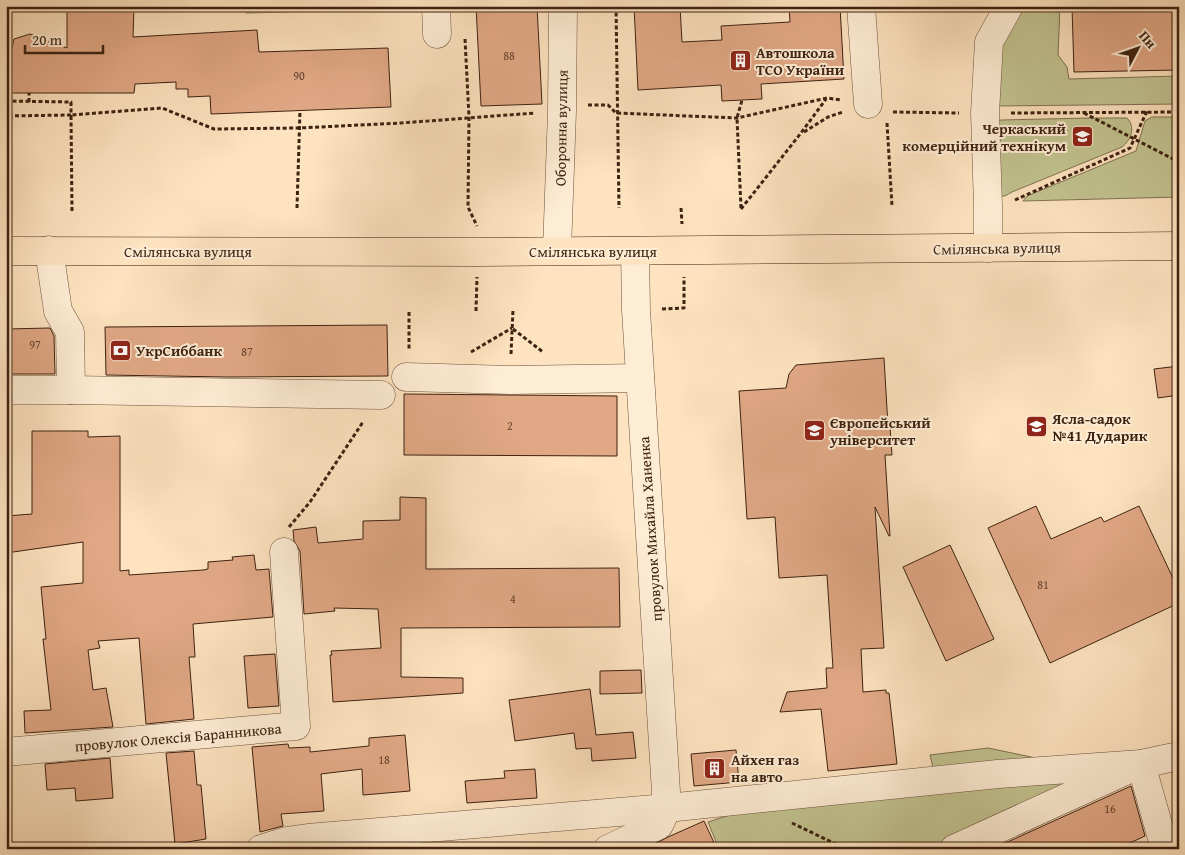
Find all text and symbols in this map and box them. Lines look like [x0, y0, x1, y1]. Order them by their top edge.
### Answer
scale bar [25, 22, 102, 54]
north arrow [1112, 22, 1162, 72]
text: Пн [1134, 26, 1162, 53]
text: 20 m [32, 29, 63, 50]
place label: Автошкола ТСО України [756, 42, 845, 80]
house number: 88 [503, 47, 515, 64]
building icon: Автошкола ТСО України [728, 49, 752, 73]
house number: 90 [293, 67, 305, 84]
street label: Оборонна вулиця [549, 69, 573, 186]
place label: Черкаський комерційний технікум [902, 118, 1067, 156]
school or university icon: Черкаський комерційний технікум [1070, 125, 1094, 149]
street label: Смілянська вулиця [933, 236, 1062, 260]
street label: Смілянська вулиця [124, 241, 252, 262]
street label: Смілянська вулиця [529, 241, 657, 262]
house number: 97 [29, 336, 41, 353]
bank icon: УкрСиббанк [108, 338, 132, 362]
place label: УкрСиббанк [136, 340, 223, 361]
house number: 87 [241, 343, 253, 360]
place label: Ясла-садок №41 Дударик [1051, 408, 1148, 446]
place label: Європейський університет [829, 412, 931, 450]
school or university icon: Ясла-садок №41 Дударик [1024, 415, 1048, 439]
house number: 2 [507, 417, 513, 434]
school or university icon: Європейський університет [802, 419, 826, 443]
street label: провулок Михайла Ханенка [633, 435, 667, 622]
house number: 81 [1037, 576, 1049, 593]
house number: 4 [510, 590, 516, 607]
street label: провулок Олексія Баранникова [74, 717, 283, 756]
place label: Айхен газ на авто [731, 749, 799, 787]
house number: 18 [378, 751, 390, 768]
building icon: Айхен газ на авто [703, 756, 727, 780]
house number: 16 [1104, 800, 1116, 817]

